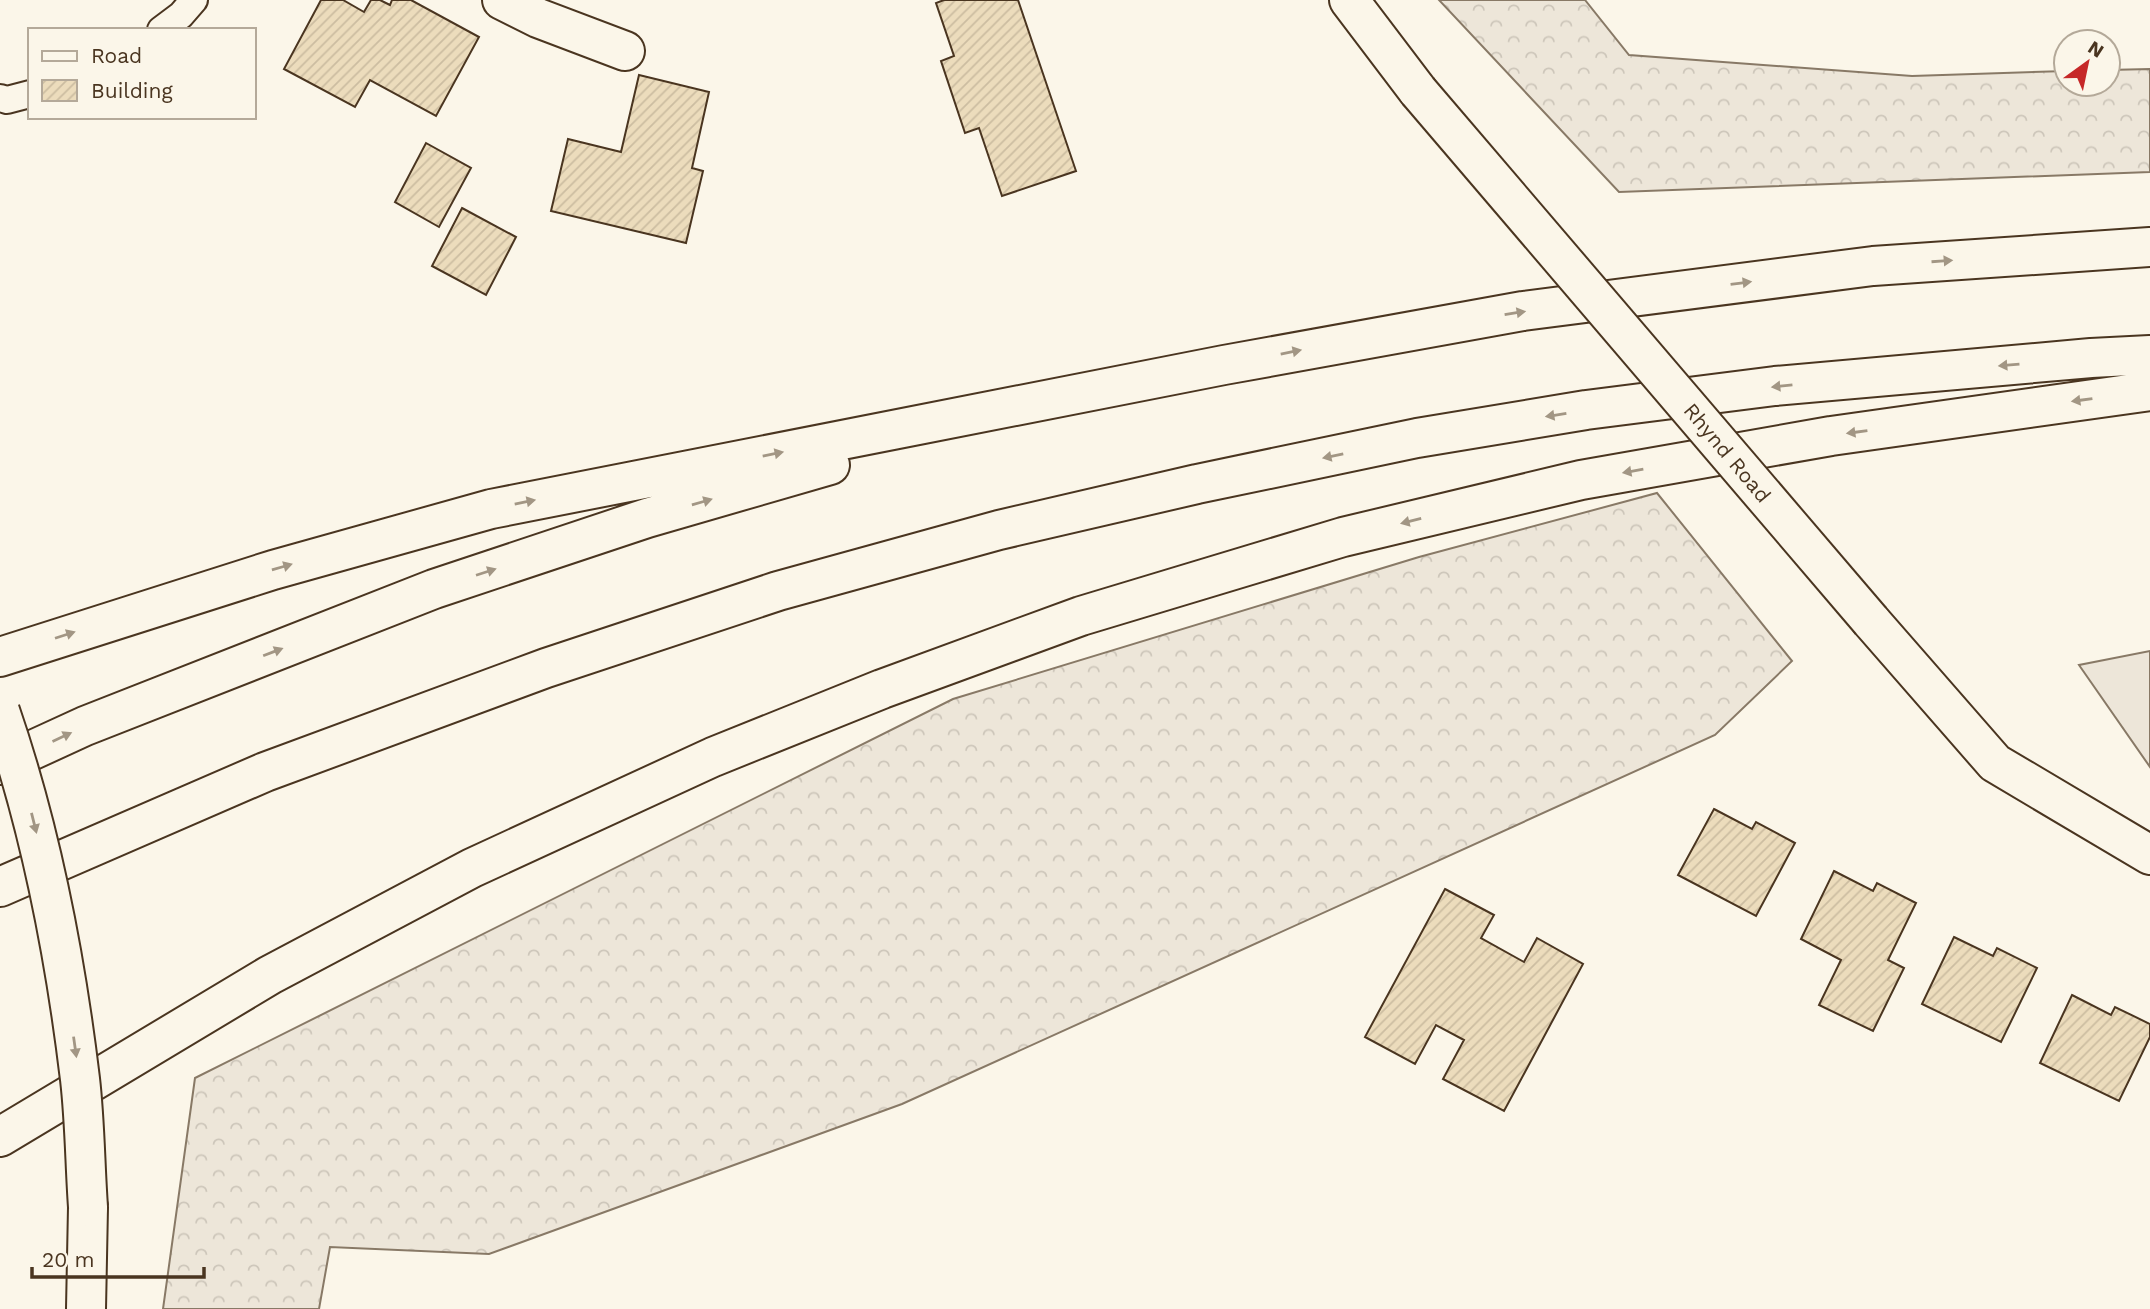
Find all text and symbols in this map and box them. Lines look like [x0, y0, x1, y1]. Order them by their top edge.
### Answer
legend [28, 28, 256, 119]
north arrow [2052, 28, 2122, 98]
text: N [2084, 36, 2108, 63]
text: Road [91, 43, 142, 68]
text: Building [91, 78, 173, 103]
one-way arrow [1931, 255, 1953, 266]
one-way arrow [1730, 277, 1752, 288]
one-way arrow [1505, 307, 1527, 318]
one-way arrow [1281, 347, 1303, 358]
one-way arrow [1997, 360, 2019, 371]
one-way arrow [1771, 380, 1793, 391]
one-way arrow [2071, 395, 2093, 406]
street label: Rhynd Road [1679, 398, 1776, 507]
one-way arrow [1545, 410, 1567, 421]
one-way arrow [1846, 427, 1868, 438]
one-way arrow [762, 448, 784, 459]
one-way arrow [1322, 450, 1344, 461]
one-way arrow [1622, 466, 1644, 477]
one-way arrow [514, 497, 536, 508]
one-way arrow [692, 497, 713, 507]
one-way arrow [1400, 516, 1422, 527]
one-way arrow [272, 562, 293, 572]
one-way arrow [476, 566, 497, 577]
one-way arrow [55, 630, 76, 640]
one-way arrow [263, 647, 284, 658]
one-way arrow [52, 731, 72, 743]
one-way arrow [29, 812, 40, 834]
one-way arrow [70, 1036, 81, 1058]
scale bar [32, 1236, 203, 1280]
text: 20 m [42, 1247, 94, 1272]

